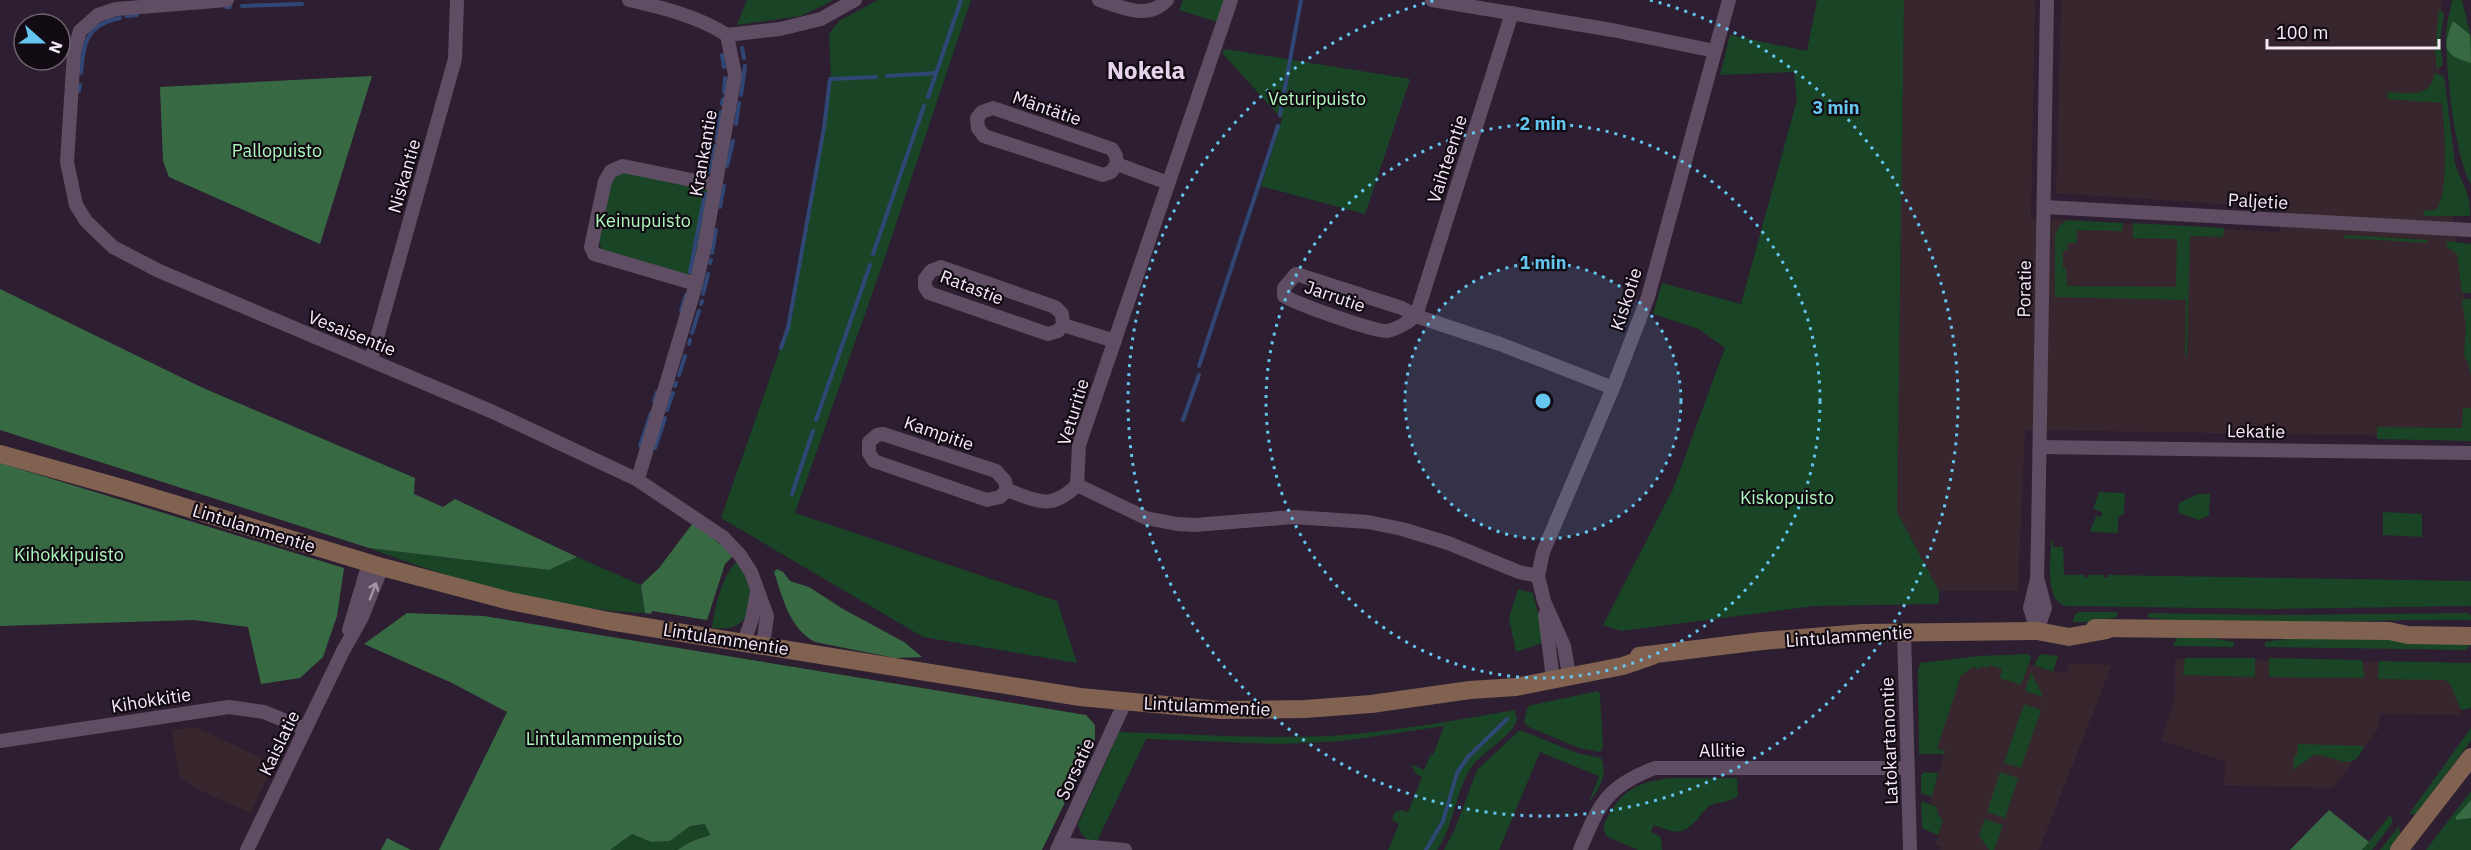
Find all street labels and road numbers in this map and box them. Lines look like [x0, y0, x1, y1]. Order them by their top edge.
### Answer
street label: Mäntätie [1010, 86, 1084, 130]
street label: Krankantie [684, 108, 722, 198]
street label: Vaihteentie [1422, 112, 1472, 206]
street label: Niskantie [382, 136, 426, 216]
street label: Paljetie [2227, 188, 2289, 214]
street label: Poratie [2012, 260, 2036, 318]
street label: Ratastie [937, 264, 1007, 310]
street label: Kiskotie [1605, 265, 1647, 333]
street label: Jarrutie [1302, 275, 1369, 317]
street label: Vesaisentie [305, 305, 399, 361]
street label: Veturitie [1052, 376, 1094, 448]
street label: Kampitie [901, 410, 977, 456]
street label: Lekatie [2227, 419, 2286, 443]
street label: Lintulammentie [190, 498, 318, 558]
street label: Lintulammentie [661, 618, 791, 660]
street label: Lintulammentie [1785, 620, 1913, 652]
street label: Latokartanontie [1875, 677, 1903, 805]
street label: Kihokkitie [110, 682, 193, 718]
street label: Lintulammentie [1143, 691, 1271, 721]
street label: Kaislatie [253, 707, 305, 779]
street label: Sorsatie [1051, 734, 1099, 804]
street label: Allitie [1699, 738, 1746, 762]

